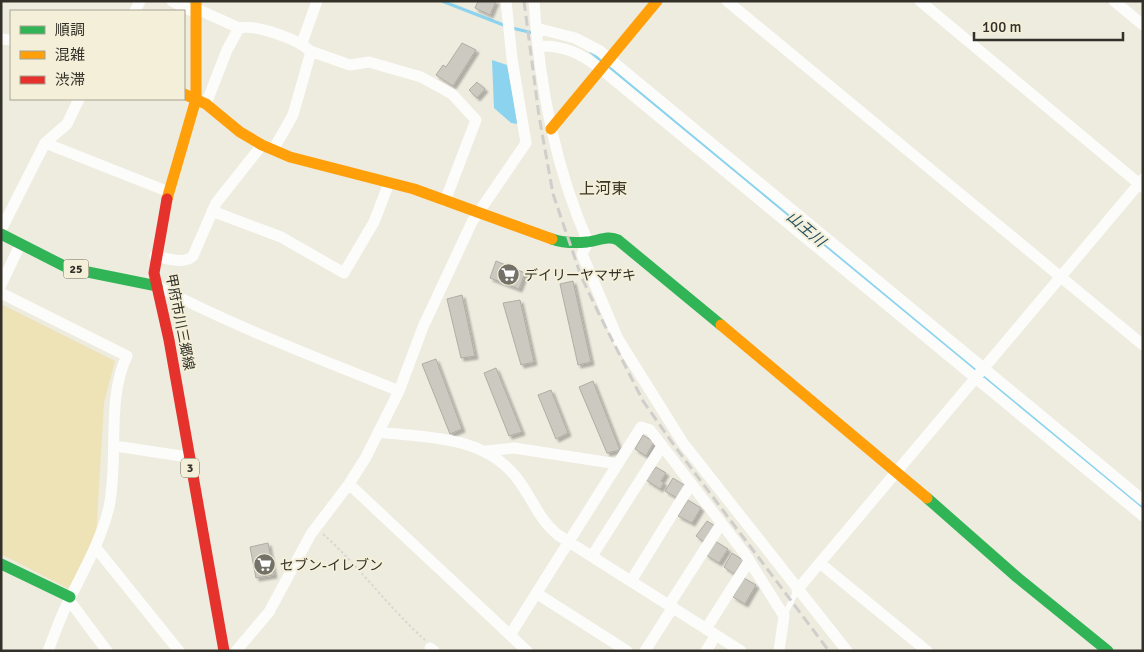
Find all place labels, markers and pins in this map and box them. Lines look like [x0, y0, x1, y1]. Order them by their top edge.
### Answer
supermarket icon: デイリーヤマザキ [496, 263, 520, 287]
place label: デイリーヤマザキ [524, 267, 636, 284]
supermarket icon: セブン-イレブン [252, 553, 276, 577]
place label: セブン-イレブン [280, 557, 383, 574]

